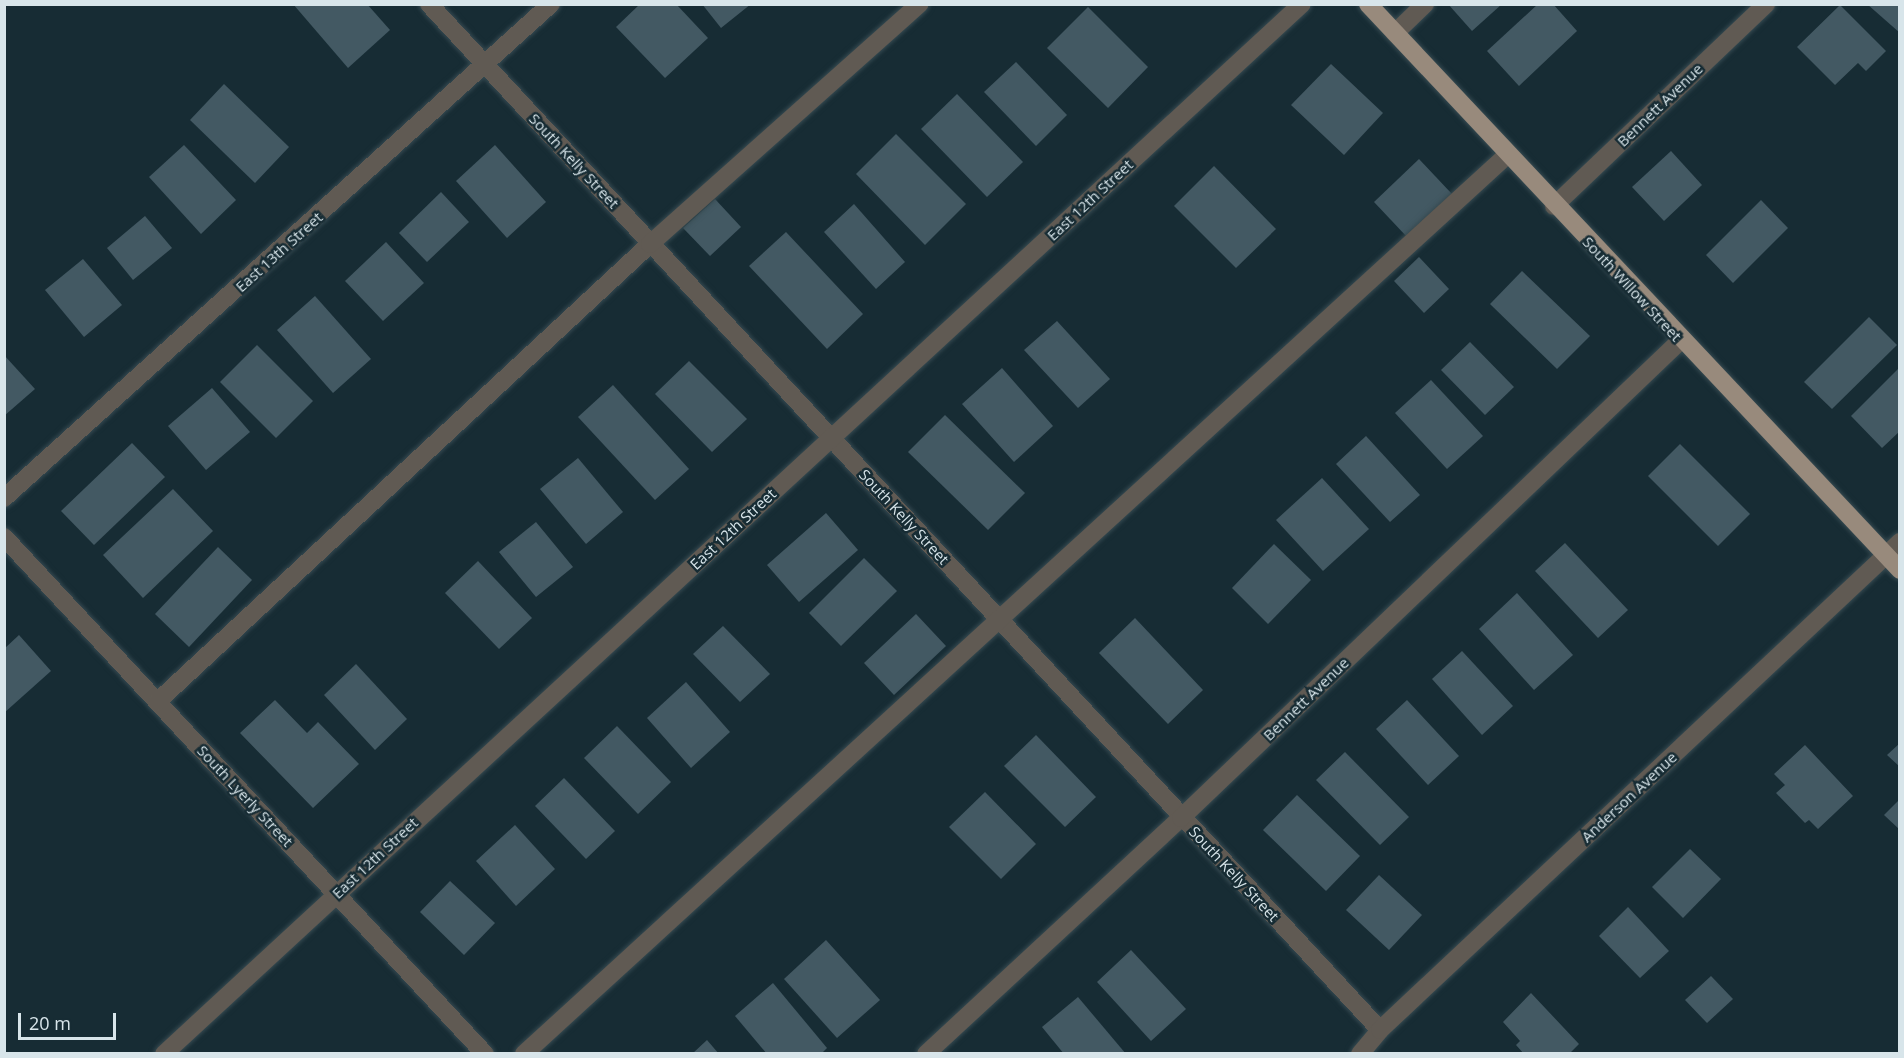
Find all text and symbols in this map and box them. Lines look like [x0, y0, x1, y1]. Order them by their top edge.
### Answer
street label: Bennett Avenue [1614, 60, 1706, 150]
street label: South Kelly Street [525, 110, 623, 212]
street label: East 12th Street [1043, 156, 1137, 244]
street label: East 13th Street [232, 208, 326, 296]
street label: South Willow Street [1579, 233, 1685, 345]
street label: South Kelly Street [855, 466, 953, 568]
street label: East 12th Street [686, 485, 780, 573]
street label: Bennett Avenue [1260, 654, 1352, 744]
street label: South Lyerly Street [193, 742, 297, 850]
street label: Anderson Avenue [1578, 748, 1680, 846]
street label: East 12th Street [328, 814, 422, 902]
street label: South Kelly Street [1185, 823, 1283, 925]
scale bar [21, 1001, 118, 1039]
text: 20 m [29, 1011, 71, 1035]

